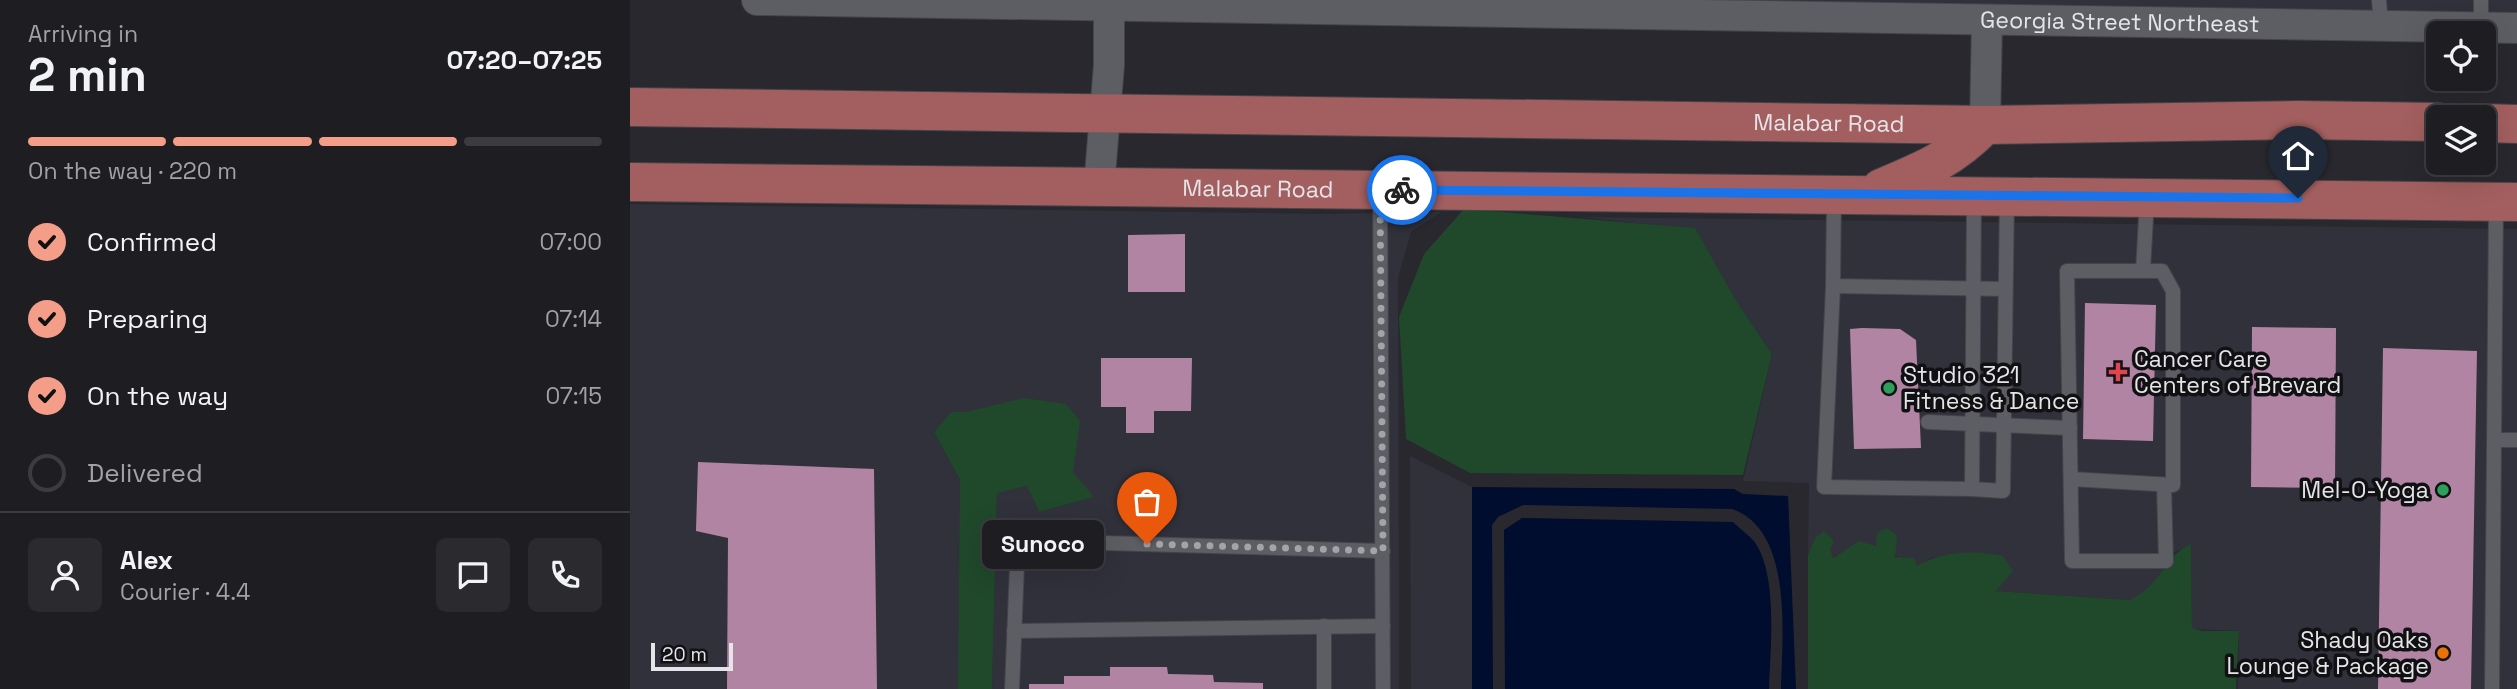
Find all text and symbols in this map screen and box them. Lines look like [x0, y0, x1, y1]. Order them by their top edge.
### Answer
street label: Georgia Street Northeast [1980, 4, 2260, 39]
text: Arriving in [28, 19, 138, 49]
map controls [2426, 21, 2496, 175]
button: locate [2426, 21, 2496, 91]
text: 07:20–07:25 [447, 43, 602, 77]
text: 2 min [28, 46, 147, 104]
button: layers [2426, 105, 2496, 175]
street label: Malabar Road [1753, 107, 1905, 139]
pin [2268, 126, 2328, 198]
icon: home [2279, 137, 2317, 175]
courier [1367, 155, 1437, 225]
text: On the way · 220 m [28, 156, 237, 186]
icon: bike [1383, 171, 1421, 209]
street label: Malabar Road [1182, 173, 1334, 204]
icon: check [28, 223, 66, 261]
text: Confirmed [87, 225, 217, 259]
text: 07:00 [539, 227, 602, 257]
icon: check [28, 300, 66, 338]
text: Preparing [87, 302, 208, 336]
text: 07:14 [545, 304, 602, 334]
place label: Cancer Care Centers of Brevard [2134, 344, 2341, 400]
place label: Studio 321 Fitness & Dance [1903, 360, 2079, 416]
marker: Cancer Care Centers of Brevard [2108, 362, 2128, 382]
icon: check [28, 377, 66, 415]
text: On the way [87, 379, 228, 413]
marker: Studio 321 Fitness & Dance [1881, 380, 1897, 396]
text: 07:15 [545, 381, 602, 411]
text: Delivered [87, 456, 203, 490]
pin [1117, 472, 1177, 544]
place label: Mel-O-Yoga [2301, 475, 2429, 505]
marker: Mel-O-Yoga [2435, 482, 2451, 498]
icon: bag [1128, 483, 1166, 521]
callout: Sunoco [982, 520, 1105, 568]
text: Sunoco [1001, 529, 1085, 559]
button: person [28, 538, 102, 612]
button: chat [436, 538, 510, 612]
button: phone [528, 538, 602, 612]
text: Alex [120, 543, 173, 577]
text: Courier · 4.4 [120, 577, 250, 607]
place label: Shady Oaks Lounge & Package [2226, 625, 2429, 681]
scale bar [651, 640, 733, 672]
text: 20 m [662, 642, 707, 667]
marker: Shady Oaks Lounge & Package [2435, 645, 2451, 661]

